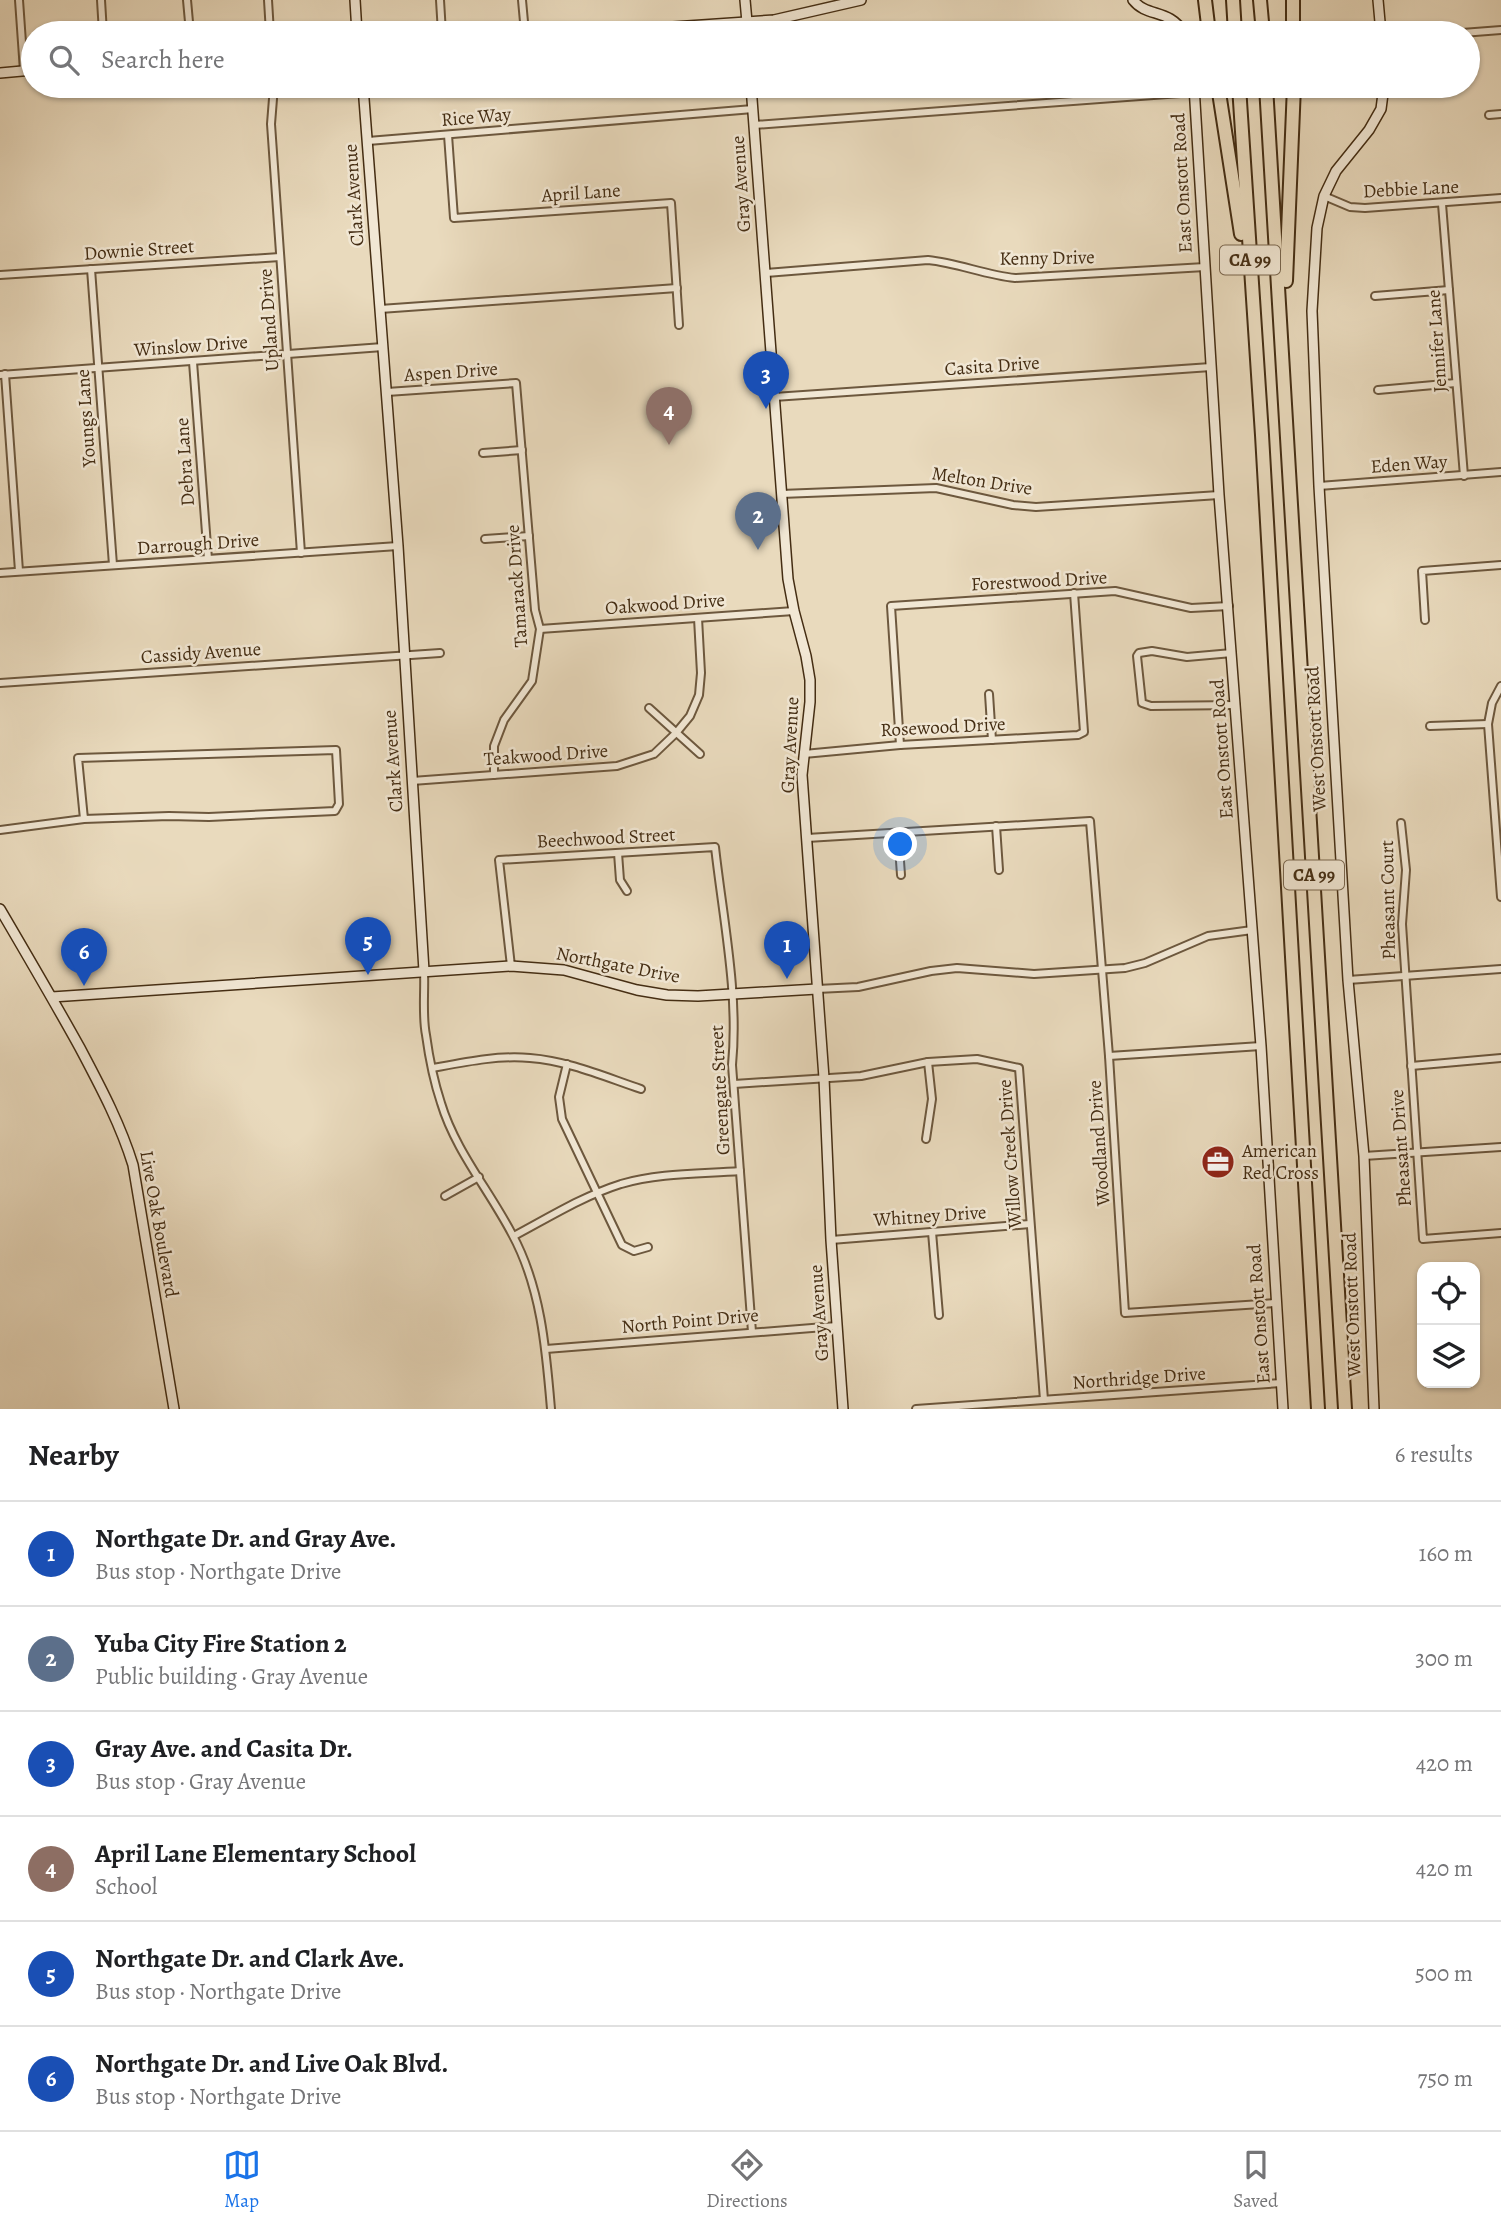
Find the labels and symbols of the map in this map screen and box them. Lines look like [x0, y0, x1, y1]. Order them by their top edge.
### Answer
street label: Rice Way [440, 101, 513, 133]
street label: East Onstott Road [1165, 112, 1199, 254]
street label: Gray Avenue [725, 135, 757, 233]
street label: Clark Avenue [337, 143, 371, 247]
street label: Debbie Lane [1362, 173, 1460, 205]
street label: April Lane [540, 177, 621, 209]
street label: Downie Street [83, 233, 195, 267]
street label: Kenny Drive [999, 244, 1095, 272]
road number: CA 99 [1220, 246, 1280, 274]
street label: Upland Drive [252, 268, 286, 372]
street label: Jennifer Lane [1420, 289, 1454, 393]
street label: Winslow Drive [132, 329, 249, 363]
street label: Casita Drive [944, 350, 1040, 382]
pin: 3 [743, 351, 789, 409]
street label: Aspen Drive [402, 356, 499, 388]
street label: Youngs Lane [70, 368, 102, 469]
pin: 4 [646, 387, 692, 445]
street label: Debra Lane [169, 417, 201, 507]
street label: Eden Way [1370, 448, 1449, 480]
street label: Melton Drive [930, 460, 1034, 502]
pin: 2 [735, 492, 781, 550]
street label: Tamarack Drive [500, 524, 534, 648]
street label: Darrough Drive [136, 527, 260, 561]
street label: Forestwood Drive [970, 564, 1108, 598]
street label: Oakwood Drive [604, 587, 726, 621]
street label: Cassidy Avenue [140, 636, 262, 670]
street label: West Onstott Road [1299, 665, 1333, 813]
street label: East Onstott Road [1204, 677, 1240, 820]
street label: Gray Avenue [774, 696, 806, 794]
street label: Clark Avenue [376, 709, 410, 813]
street label: Rosewood Drive [880, 711, 1006, 743]
street label: Teakwood Drive [483, 738, 609, 772]
street label: Beechwood Street [536, 821, 676, 855]
your location [883, 827, 917, 861]
street label: Pheasant Court [1374, 840, 1402, 960]
road number: CA 99 [1284, 860, 1344, 890]
pin: 5 [345, 917, 391, 975]
pin: 1 [764, 921, 810, 979]
pin: 6 [61, 928, 107, 986]
street label: Northgate Drive [554, 940, 682, 990]
street label: Greengate Street [704, 1024, 736, 1156]
street label: Willow Creek Drive [992, 1079, 1028, 1230]
street label: Woodland Drive [1082, 1079, 1116, 1208]
street label: Pheasant Drive [1384, 1088, 1418, 1208]
place label: American Red Cross [1241, 1138, 1319, 1186]
office icon: American Red Cross [1199, 1143, 1237, 1181]
street label: Live Oak Boulevard [133, 1148, 185, 1300]
street label: Whitney Drive [872, 1199, 987, 1233]
street label: West Onstott Road [1336, 1231, 1368, 1379]
street label: East Onstott Road [1241, 1242, 1277, 1385]
street label: Gray Avenue [803, 1264, 835, 1362]
street label: North Point Drive [620, 1302, 760, 1340]
street label: Northridge Drive [1071, 1360, 1207, 1396]

